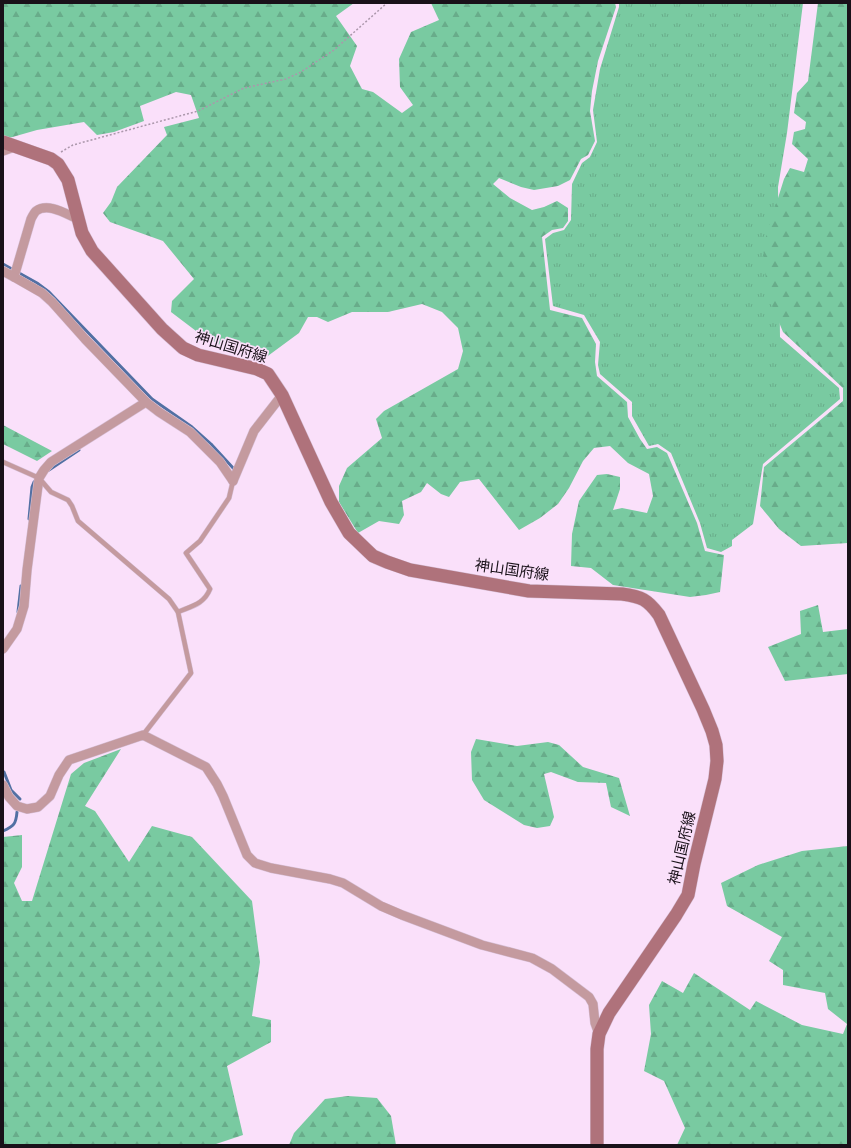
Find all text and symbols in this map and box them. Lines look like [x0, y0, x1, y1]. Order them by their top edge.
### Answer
street label: 神山国府線 [192, 327, 270, 367]
street label: 神山国府線 [474, 556, 550, 584]
street label: 神山国府線 [665, 809, 699, 887]

